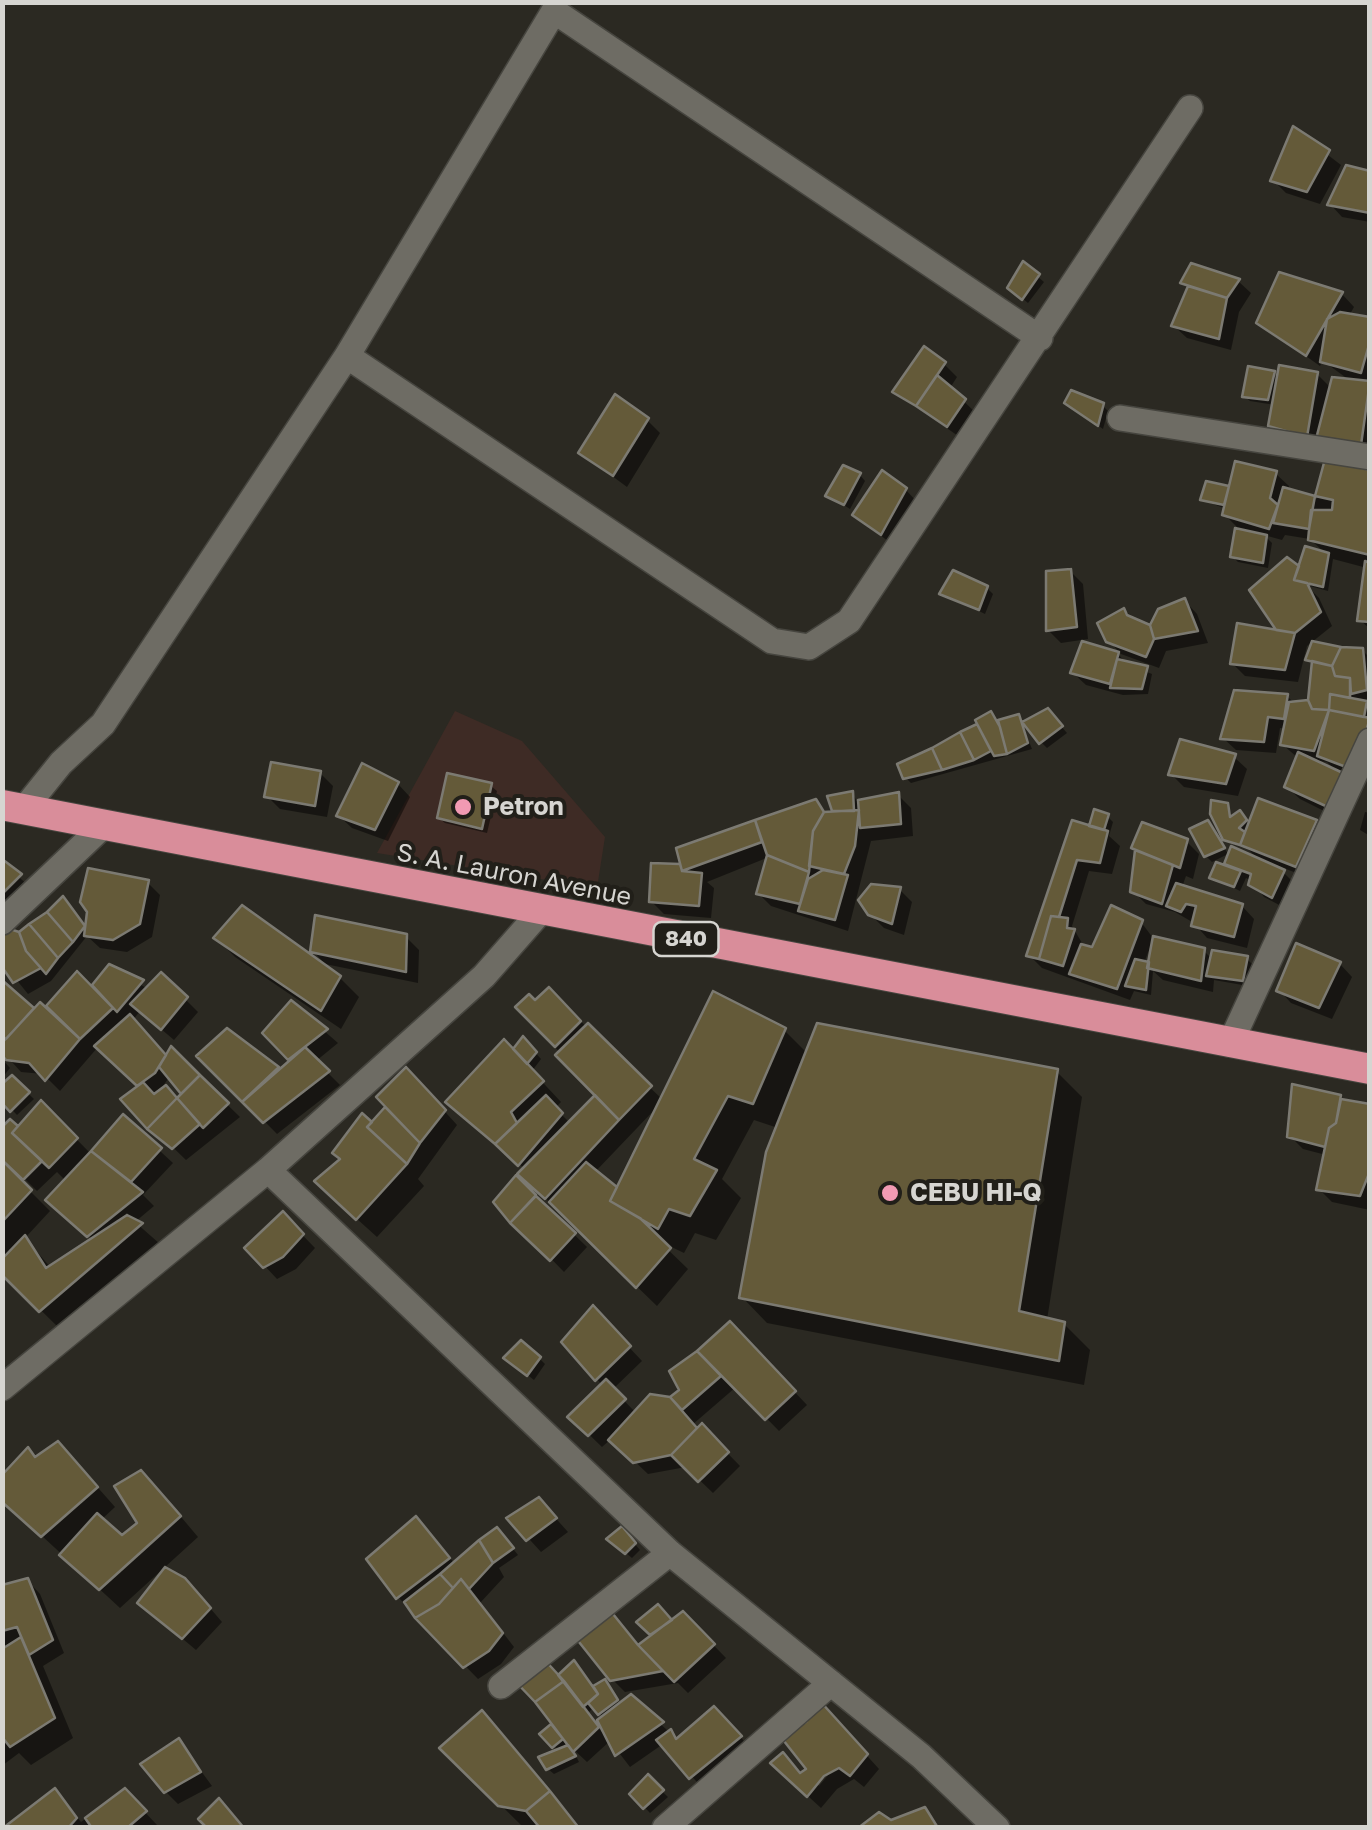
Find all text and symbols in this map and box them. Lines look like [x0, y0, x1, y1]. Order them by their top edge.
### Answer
place label: Petron [483, 792, 564, 822]
marker: Petron [452, 796, 474, 818]
street label: S. A. Lauron Avenue [394, 838, 634, 912]
road number: 840 [654, 922, 718, 956]
place label: CEBU HI-Q [910, 1178, 1042, 1208]
marker: CEBU HI-Q [879, 1182, 901, 1204]

